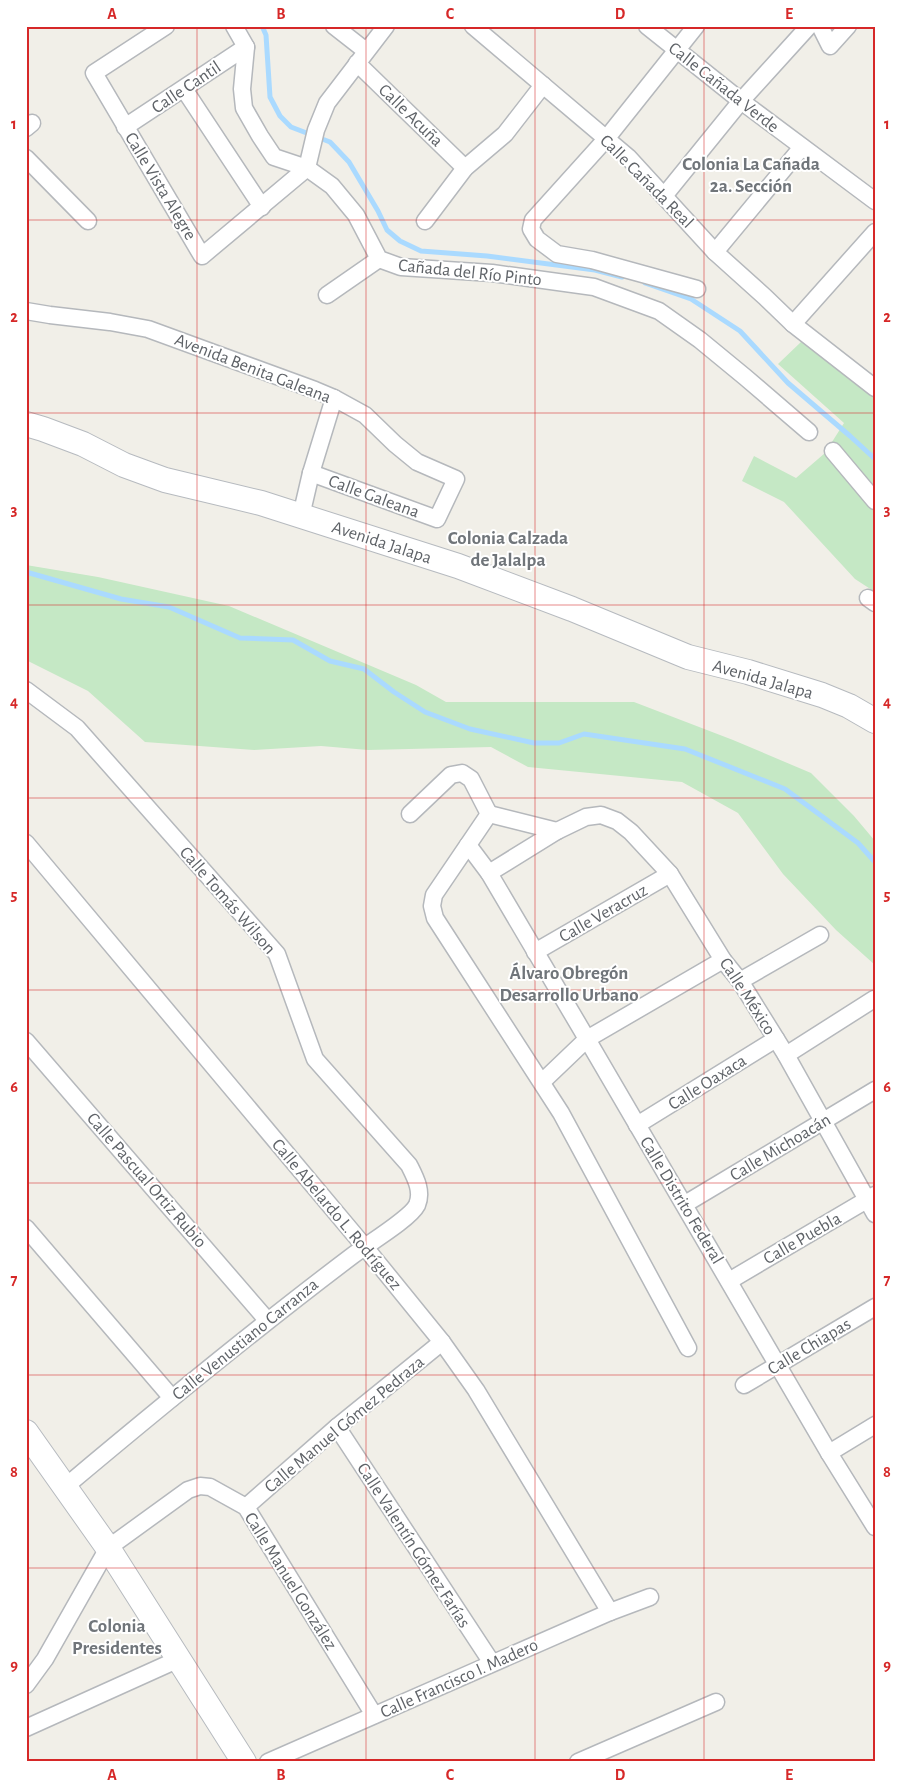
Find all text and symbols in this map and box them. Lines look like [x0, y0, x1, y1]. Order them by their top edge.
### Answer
text: A [107, 6, 117, 22]
text: B [276, 6, 286, 22]
text: C [446, 6, 455, 22]
text: D [615, 6, 626, 22]
text: E [785, 6, 793, 22]
street label: Calle Cañada Verde [665, 39, 782, 136]
street label: Calle Cantil [149, 58, 224, 117]
street label: Calle Acuña [375, 81, 446, 150]
text: 1 [11, 116, 17, 132]
text: 1 [884, 116, 890, 132]
street label: Calle Vista Alegre [121, 130, 199, 243]
street label: Calle Cañada Real [596, 132, 696, 232]
district label: Colonia La Cañada 2a. Sección [682, 155, 820, 196]
street label: Cañada del Río Pinto [397, 257, 543, 289]
text: 2 [10, 309, 18, 325]
text: 2 [883, 309, 891, 325]
street label: Avenida Benita Galeana [172, 331, 333, 407]
street label: Calle Galeana [326, 472, 421, 522]
text: 3 [11, 502, 18, 518]
text: 3 [884, 502, 891, 518]
street label: Avenida Jalapa [330, 518, 434, 568]
district label: Colonia Calzada de Jalalpa [448, 529, 568, 570]
street label: Avenida Jalapa [710, 657, 815, 703]
text: 4 [10, 694, 18, 710]
text: 4 [883, 694, 891, 710]
street label: Calle Tomás Wilson [176, 843, 279, 958]
street label: Calle Veracruz [556, 881, 651, 946]
text: 5 [11, 887, 18, 903]
text: 5 [884, 887, 891, 903]
street label: Calle México [716, 955, 779, 1038]
district label: Álvaro Obregón Desarrollo Urbano [499, 962, 639, 1005]
street label: Calle Oaxaca [665, 1052, 750, 1114]
text: 6 [10, 1079, 18, 1095]
text: 6 [883, 1079, 891, 1095]
street label: Calle Pascual Ortiz Rubio [83, 1110, 210, 1252]
street label: Calle Michoacán [727, 1111, 834, 1185]
street label: Calle Distrito Federal [636, 1134, 726, 1267]
street label: Calle Abelardo L. Rodríguez [268, 1136, 405, 1294]
street label: Calle Puebla [761, 1209, 844, 1268]
text: 7 [11, 1272, 18, 1288]
text: 7 [884, 1272, 891, 1288]
street label: Calle Venustiano Carranza [169, 1275, 322, 1404]
street label: Calle Chiapas [765, 1315, 854, 1379]
street label: Calle Manuel Gómez Pedraza [261, 1353, 428, 1497]
street label: Calle Valentín Gómez Farías [353, 1460, 473, 1631]
text: 8 [10, 1464, 18, 1480]
text: 8 [883, 1464, 891, 1480]
street label: Calle Manuel González [241, 1510, 340, 1653]
district label: Colonia Presidentes [72, 1617, 162, 1658]
street label: Calle Francisco I. Madero [378, 1636, 541, 1722]
text: 9 [10, 1657, 18, 1673]
text: 9 [883, 1657, 891, 1673]
text: A [107, 1767, 117, 1783]
text: B [276, 1767, 286, 1783]
text: C [446, 1767, 455, 1783]
text: D [615, 1767, 626, 1783]
text: E [785, 1767, 793, 1783]

